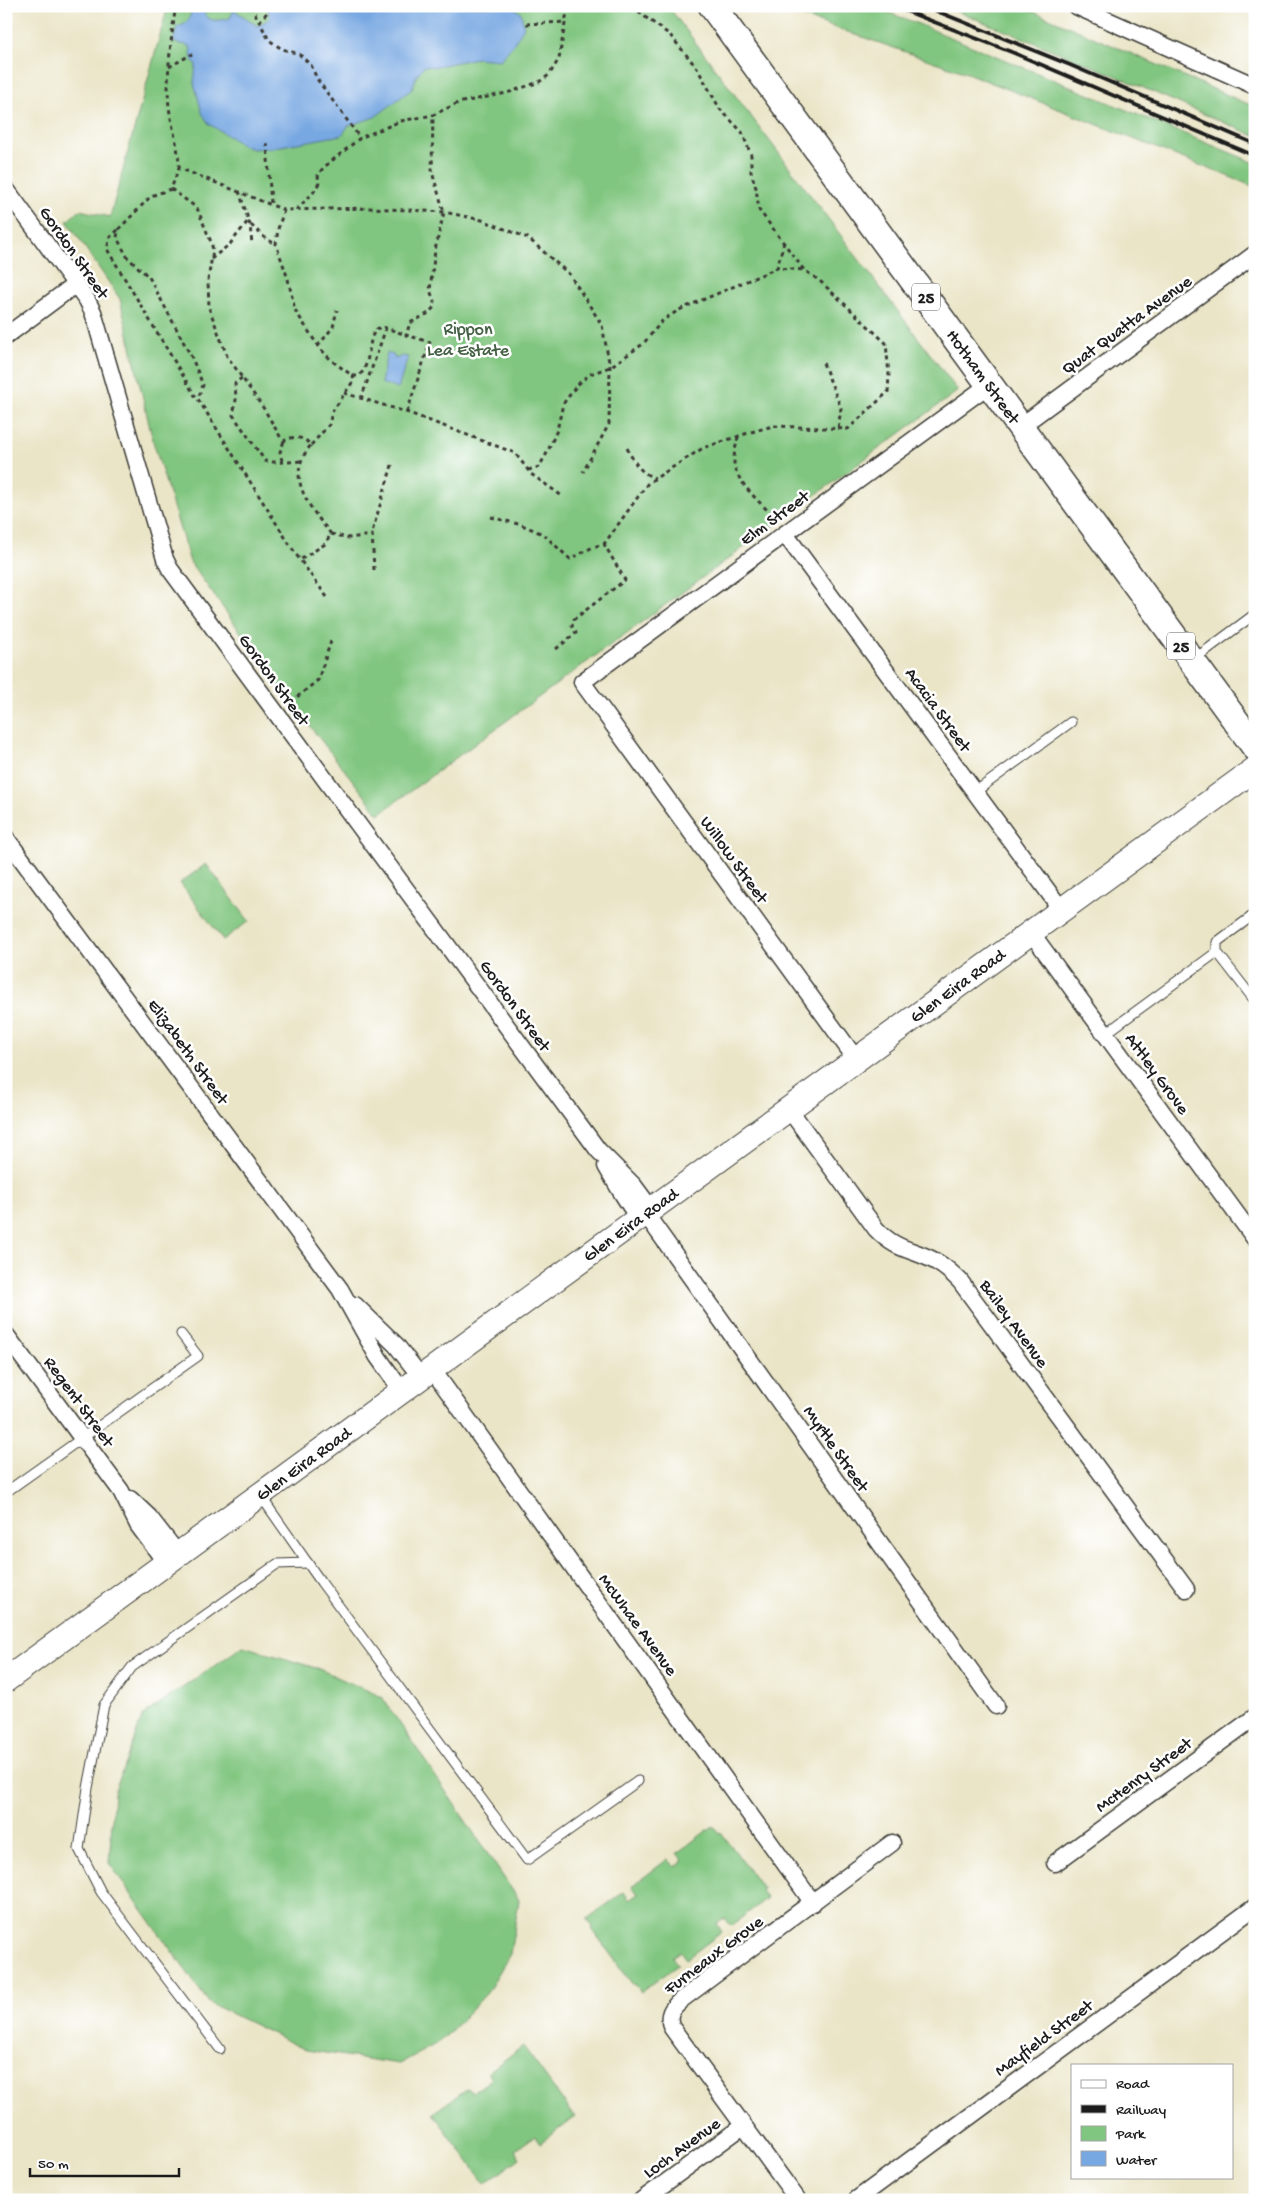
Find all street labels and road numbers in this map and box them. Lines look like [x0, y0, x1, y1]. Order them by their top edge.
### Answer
street label: Gordon Street [33, 203, 113, 305]
street label: Quat Quatta Avenue [1058, 271, 1197, 380]
road number: 25 [912, 284, 940, 310]
street label: Hotham Street [941, 326, 1024, 430]
street label: Elm Street [737, 486, 815, 551]
street label: Gordon Street [233, 631, 314, 732]
road number: 25 [1167, 632, 1195, 659]
street label: Acacia Street [899, 664, 976, 758]
street label: Willow Street [694, 813, 773, 910]
street label: Glen Eira Road [907, 945, 1011, 1029]
street label: Gordon Street [474, 957, 555, 1058]
street label: Elizabeth Street [142, 996, 233, 1111]
street label: Attley Grove [1119, 1029, 1193, 1120]
street label: Glen Eira Road [580, 1184, 684, 1268]
street label: Bailey Avenue [973, 1276, 1052, 1373]
street label: Regent Street [38, 1353, 119, 1453]
street label: Myrtle Street [798, 1402, 873, 1498]
street label: Glen Eira Road [253, 1423, 357, 1507]
street label: McWhae Avenue [593, 1570, 682, 1681]
street label: McHenry Street [1092, 1733, 1198, 1818]
street label: Furneaux Grove [660, 1912, 769, 2001]
street label: Mayfield Street [991, 1995, 1099, 2082]
street label: Loch Avenue [640, 2114, 726, 2184]

